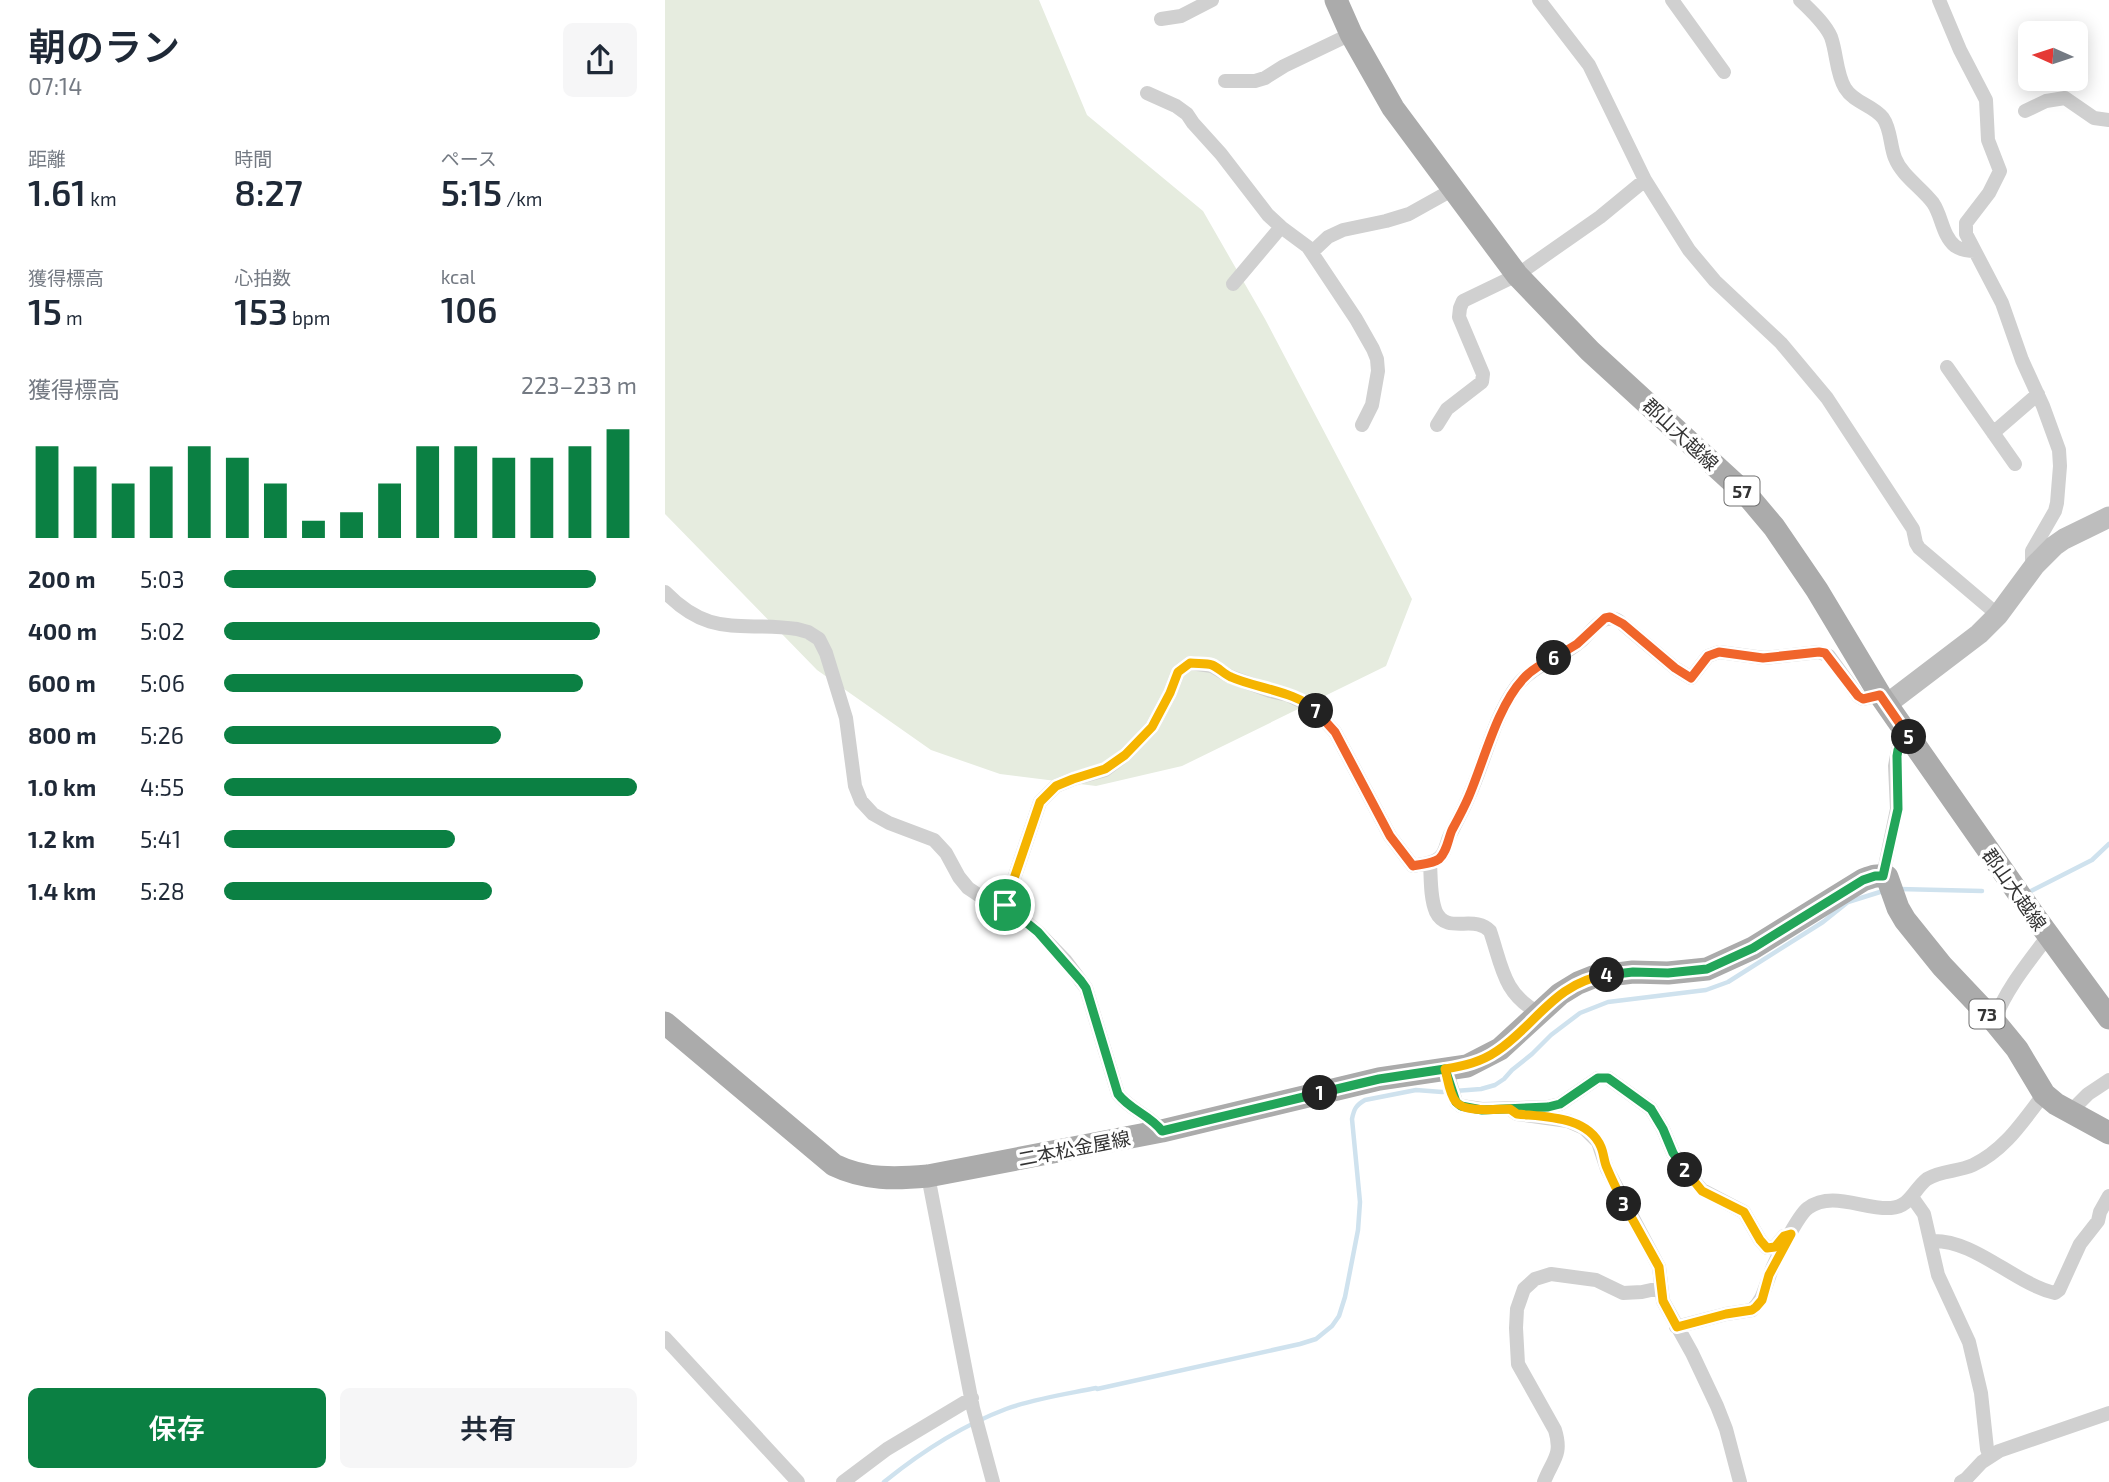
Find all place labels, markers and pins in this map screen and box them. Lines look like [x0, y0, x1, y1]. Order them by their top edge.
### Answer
pin: 6 [1537, 640, 1571, 676]
pin: 7 [1299, 694, 1333, 728]
pin: 5 [1891, 720, 1927, 754]
pin [975, 875, 1035, 935]
pin: 4 [1590, 958, 1625, 992]
pin: 1 [1303, 1076, 1337, 1110]
pin: 2 [1667, 1152, 1703, 1188]
pin: 3 [1607, 1186, 1641, 1222]

